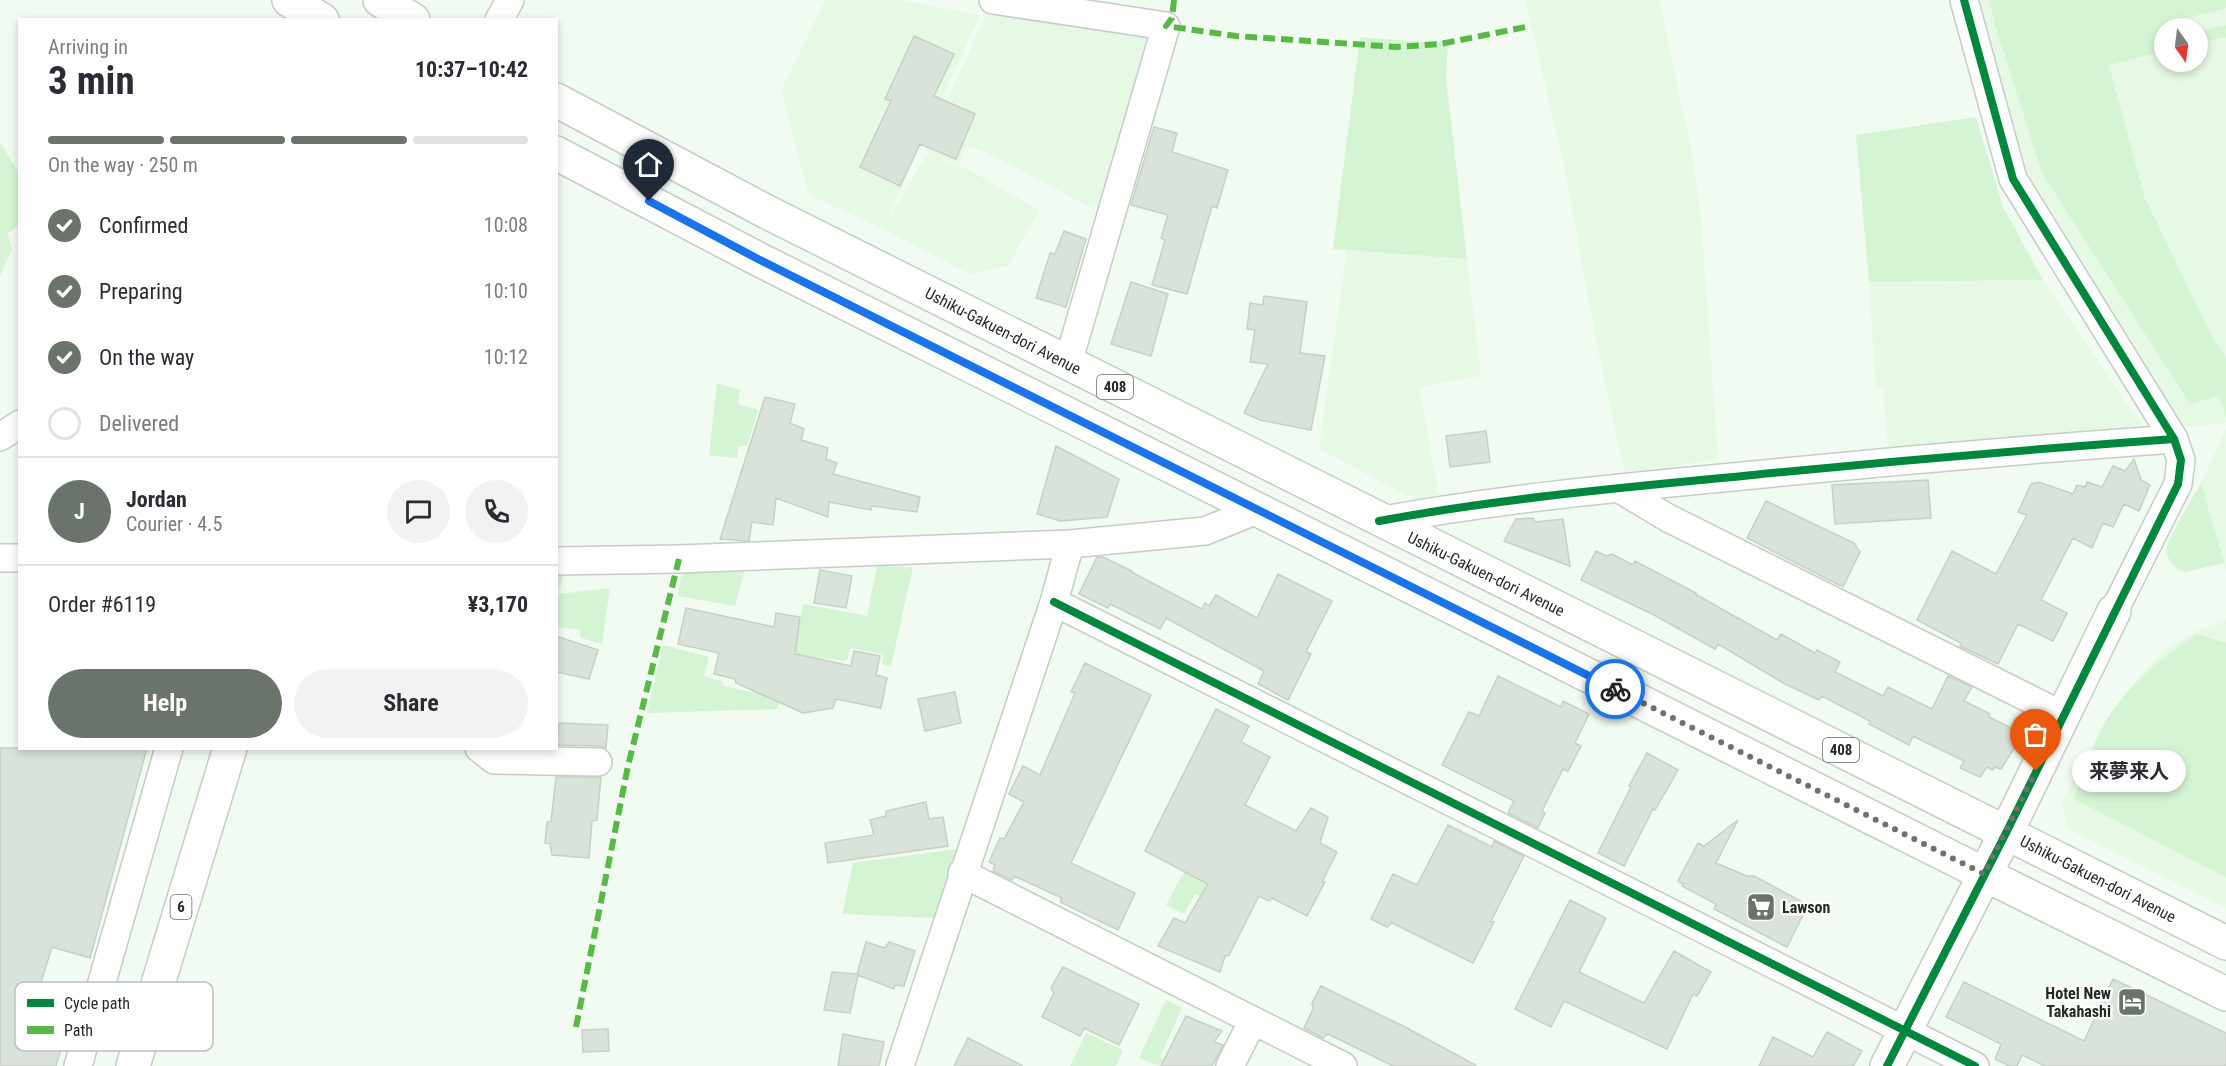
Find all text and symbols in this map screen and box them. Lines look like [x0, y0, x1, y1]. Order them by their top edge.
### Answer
north arrow [2154, 18, 2208, 72]
map controls [2154, 18, 2208, 72]
text: Arriving in [48, 35, 128, 59]
text: 10:37–10:42 [415, 57, 528, 82]
text: 3 min [48, 58, 135, 104]
pin [623, 139, 674, 201]
icon: home [632, 148, 665, 181]
text: On the way · 250 m [48, 153, 198, 177]
icon: check [48, 209, 81, 242]
text: Confirmed [99, 213, 188, 238]
text: 10:08 [484, 213, 528, 237]
icon: check [48, 275, 81, 308]
text: Preparing [99, 279, 183, 304]
text: 10:10 [484, 279, 528, 303]
street label: Ushiku-Gakuen-dori Avenue [922, 283, 1084, 379]
icon: check [48, 341, 81, 374]
text: On the way [99, 345, 194, 370]
text: 10:12 [484, 345, 528, 369]
road number: 408 [1097, 375, 1133, 399]
text: Delivered [99, 411, 179, 436]
button: chat [387, 480, 450, 543]
button: phone [465, 480, 528, 543]
text: Jordan [126, 487, 187, 512]
text: J [74, 499, 85, 524]
text: Courier · 4.5 [126, 512, 222, 536]
street label: Ushiku-Gakuen-dori Avenue [1404, 528, 1568, 620]
text: Order #6119 [48, 592, 156, 617]
text: ¥3,170 [468, 592, 528, 617]
courier [1585, 659, 1645, 719]
button: Help [48, 669, 282, 738]
button: Share [294, 669, 528, 738]
icon: bike [1599, 673, 1632, 706]
pin [2010, 709, 2061, 771]
icon: bag [2019, 718, 2052, 751]
road number: 408 [1823, 738, 1859, 762]
callout: 来夢来人 [2072, 750, 2186, 792]
text: 来夢来人 [2089, 759, 2169, 783]
street label: Ushiku-Gakuen-dori Avenue [2017, 831, 2179, 927]
supermarket icon: Lawson [1745, 891, 1777, 923]
road number: 6 [170, 895, 192, 919]
place label: Lawson [1782, 898, 1831, 917]
legend [15, 982, 213, 1051]
place label: Hotel New Takahashi [2045, 984, 2111, 1021]
hotel icon: Hotel New Takahashi [2116, 986, 2148, 1018]
text: Cycle path [64, 994, 130, 1013]
text: Path [64, 1021, 93, 1040]

